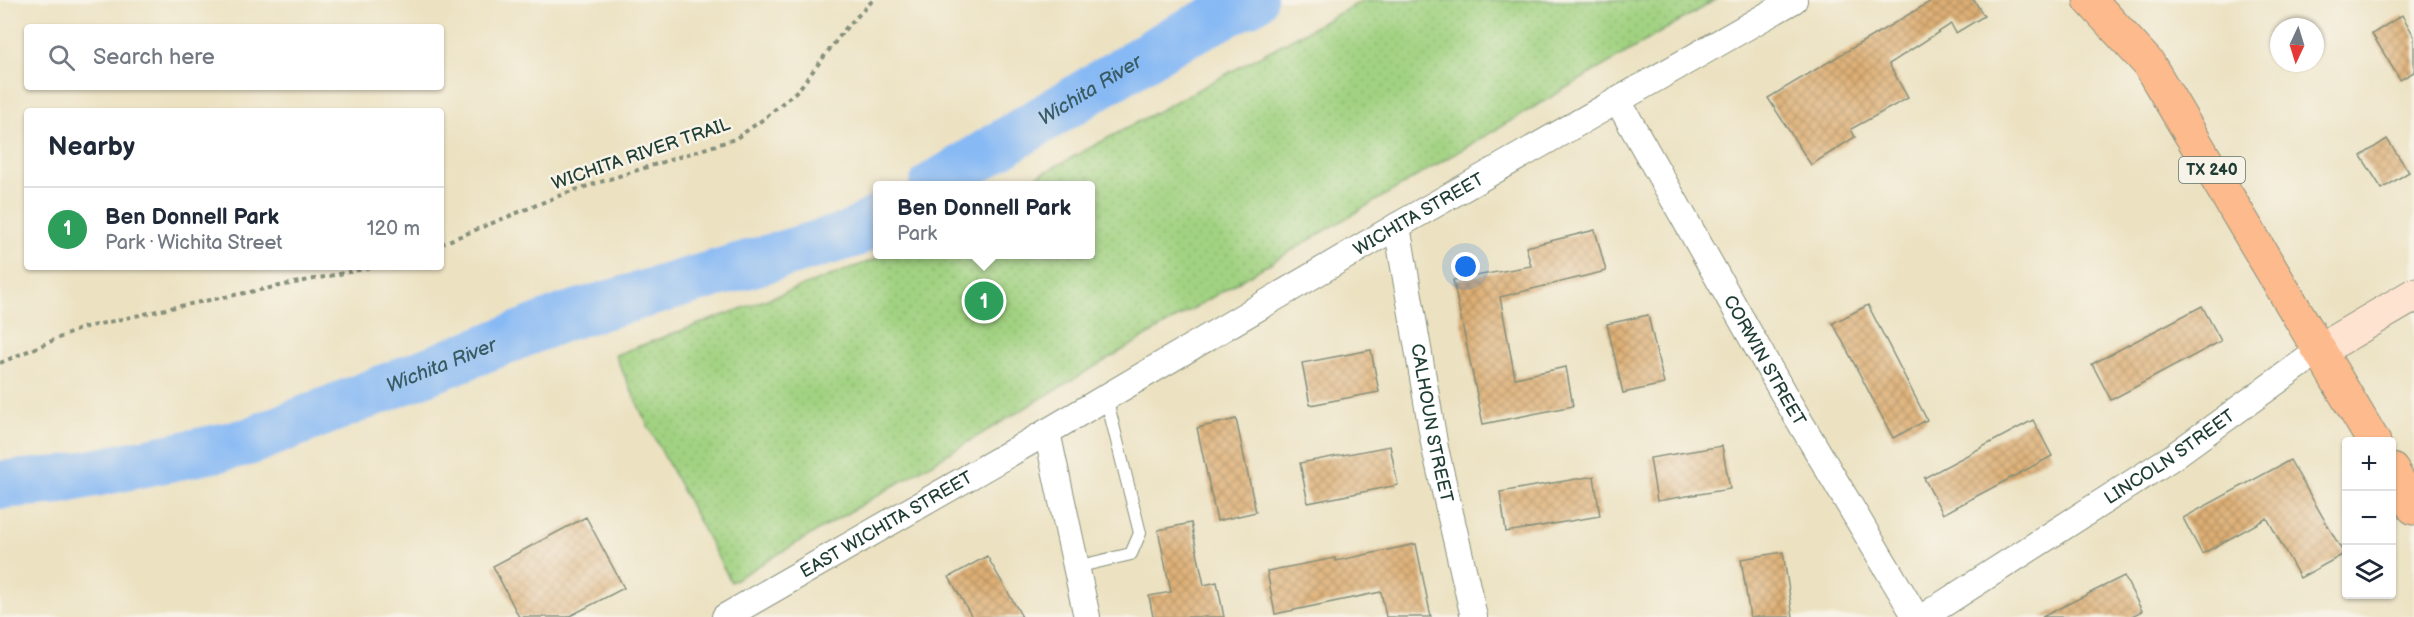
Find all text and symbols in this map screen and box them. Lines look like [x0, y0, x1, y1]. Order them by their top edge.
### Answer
north arrow [2270, 18, 2324, 72]
search box [24, 24, 444, 90]
icon: search [45, 41, 78, 74]
text: Search here [93, 44, 215, 71]
water label: Wichita River [1034, 49, 1148, 131]
street label: WICHITA RIVER TRAIL [549, 113, 734, 194]
text: Nearby [48, 132, 135, 163]
road number: TX 240 [2179, 157, 2245, 183]
street label: WICHITA STREET [1350, 168, 1487, 260]
popup [873, 181, 1095, 259]
text: Ben Donnell Park [897, 195, 1071, 222]
text: Ben Donnell Park [105, 204, 279, 231]
text: 1 [63, 217, 72, 241]
text: 120 m [367, 217, 420, 241]
text: Park [897, 222, 937, 246]
text: Park · Wichita Street [105, 231, 282, 255]
your location [1451, 252, 1480, 281]
pin: 1 [964, 278, 1004, 324]
street label: CORWIN STREET [1719, 291, 1810, 430]
water label: Wichita River [383, 333, 502, 398]
street label: CALHOUN STREET [1407, 342, 1458, 504]
street label: LINCOLN STREET [2100, 405, 2239, 509]
map controls [2342, 437, 2396, 599]
button: + [2342, 437, 2396, 491]
street label: EAST WICHITA STREET [796, 467, 976, 582]
button: − [2342, 491, 2396, 545]
button: layers [2342, 545, 2396, 599]

